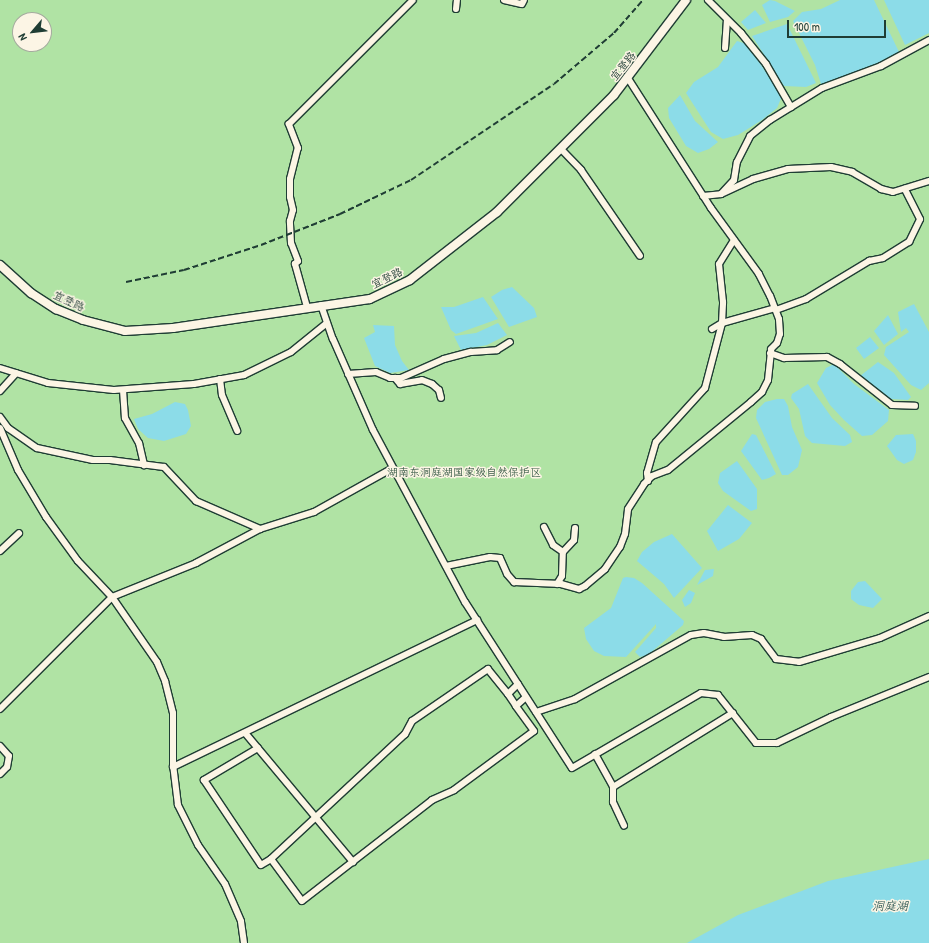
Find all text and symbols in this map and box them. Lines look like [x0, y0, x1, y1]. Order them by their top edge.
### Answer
north arrow [12, 12, 52, 52]
scale bar [789, 12, 888, 38]
text: 100 m [794, 18, 820, 35]
text: N [15, 31, 30, 43]
street label: 宜登路 [607, 49, 639, 83]
street label: 宜登路 [369, 265, 405, 291]
street label: 宜登路 [51, 288, 87, 314]
park label: 湖南东洞庭湖国家级自然保护区 [387, 465, 541, 479]
water label: 洞庭湖 [872, 899, 908, 913]

